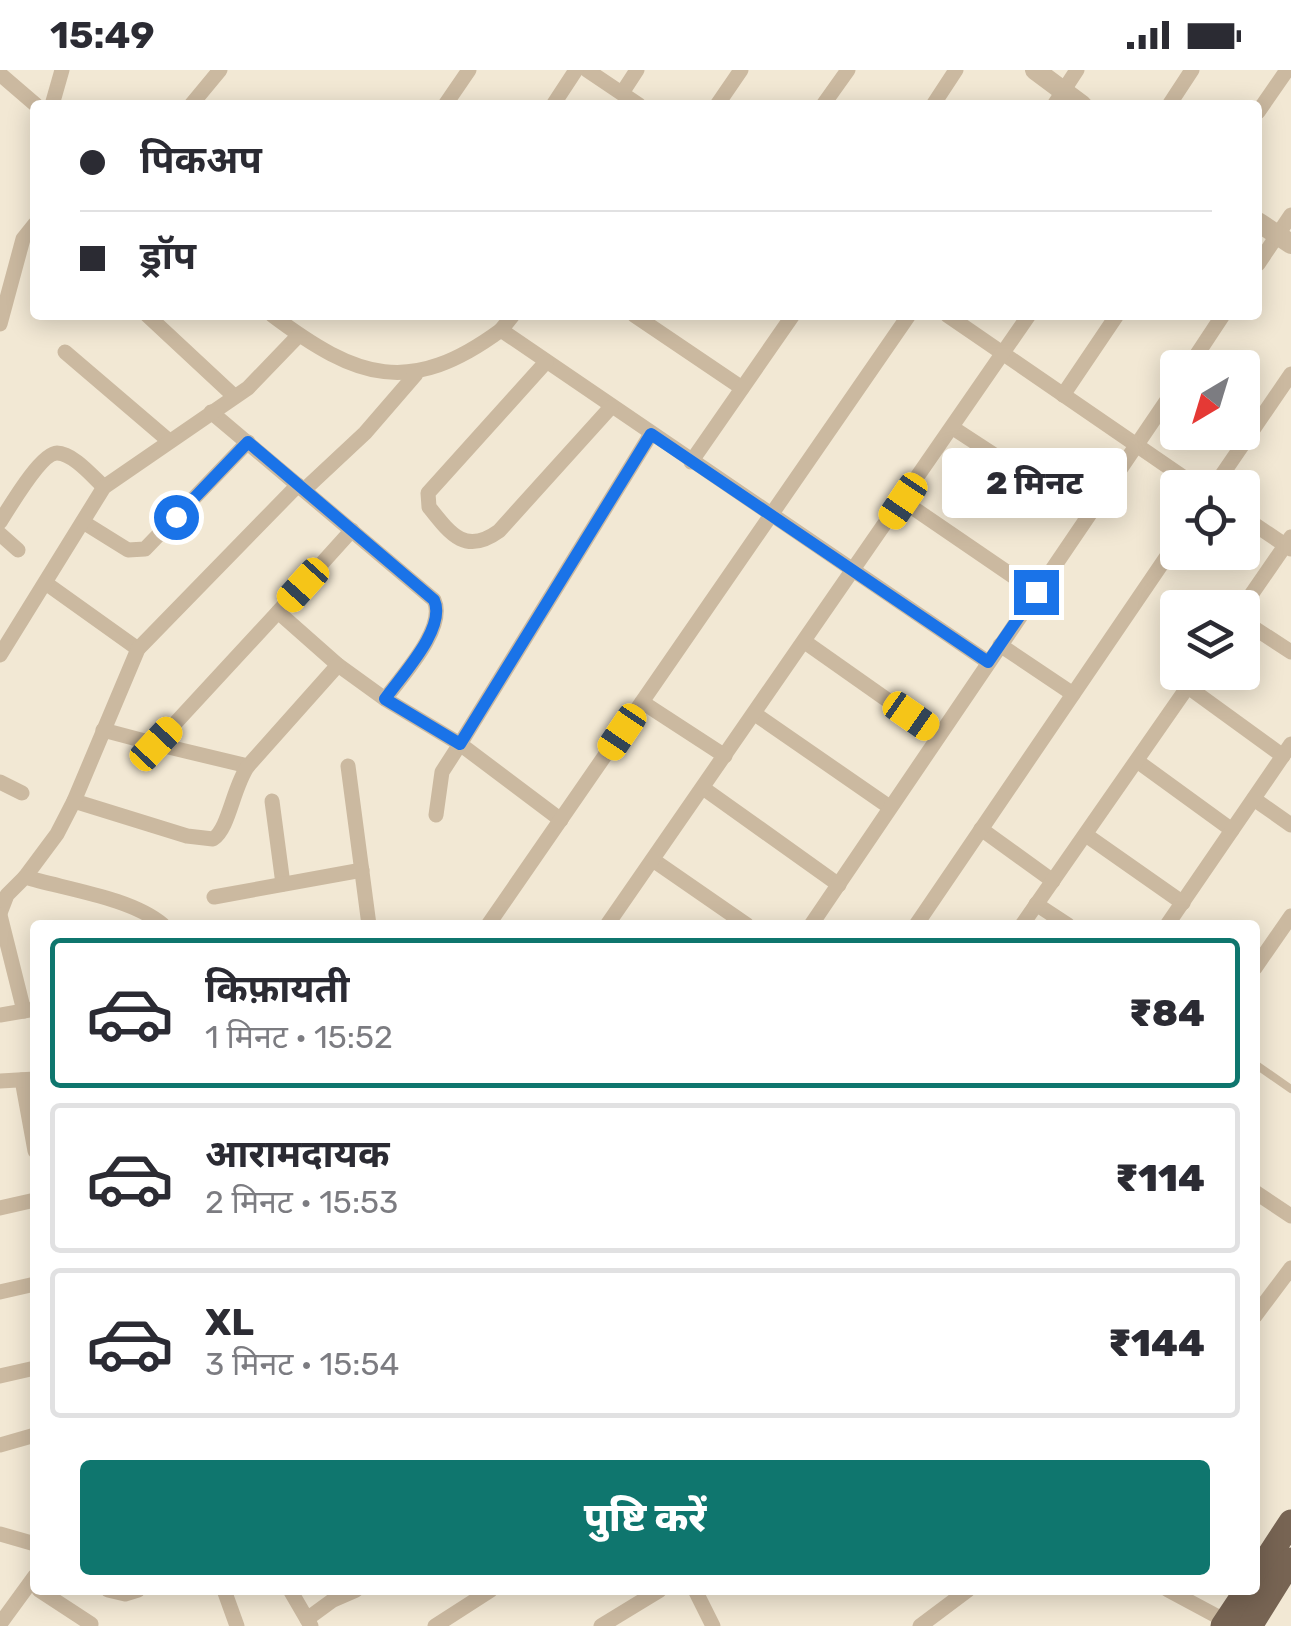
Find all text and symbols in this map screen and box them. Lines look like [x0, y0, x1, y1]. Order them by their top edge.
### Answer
text: 15:49 [50, 12, 155, 58]
text: पिकअप [140, 137, 262, 183]
text: ड्रॉप [140, 233, 196, 279]
north arrow [1160, 350, 1260, 450]
map controls [1160, 350, 1260, 690]
callout: 2 मिनट [944, 447, 1128, 517]
text: 2 मिनट [986, 464, 1083, 502]
car [874, 468, 932, 534]
button: locate [1160, 470, 1260, 570]
route start [154, 495, 199, 540]
car [272, 553, 334, 617]
route end [1014, 570, 1059, 615]
button: layers [1160, 590, 1260, 690]
car [878, 687, 944, 745]
car [593, 699, 651, 765]
car [125, 712, 187, 776]
text: किफ़ायती [205, 966, 349, 1012]
icon: car [85, 968, 175, 1058]
text: ₹84 [1129, 990, 1205, 1036]
text: 1 मिनट · 15:52 [205, 1018, 393, 1056]
text: आरामदायक [205, 1131, 389, 1177]
icon: car [85, 1133, 175, 1223]
text: ₹114 [1115, 1155, 1205, 1201]
text: 2 मिनट · 15:53 [205, 1183, 398, 1221]
icon: car [85, 1298, 175, 1388]
text: XL [205, 1299, 254, 1345]
text: ₹144 [1108, 1320, 1205, 1366]
text: 3 मिनट · 15:54 [205, 1345, 399, 1383]
button: पुष्टि करें [80, 1460, 1210, 1575]

